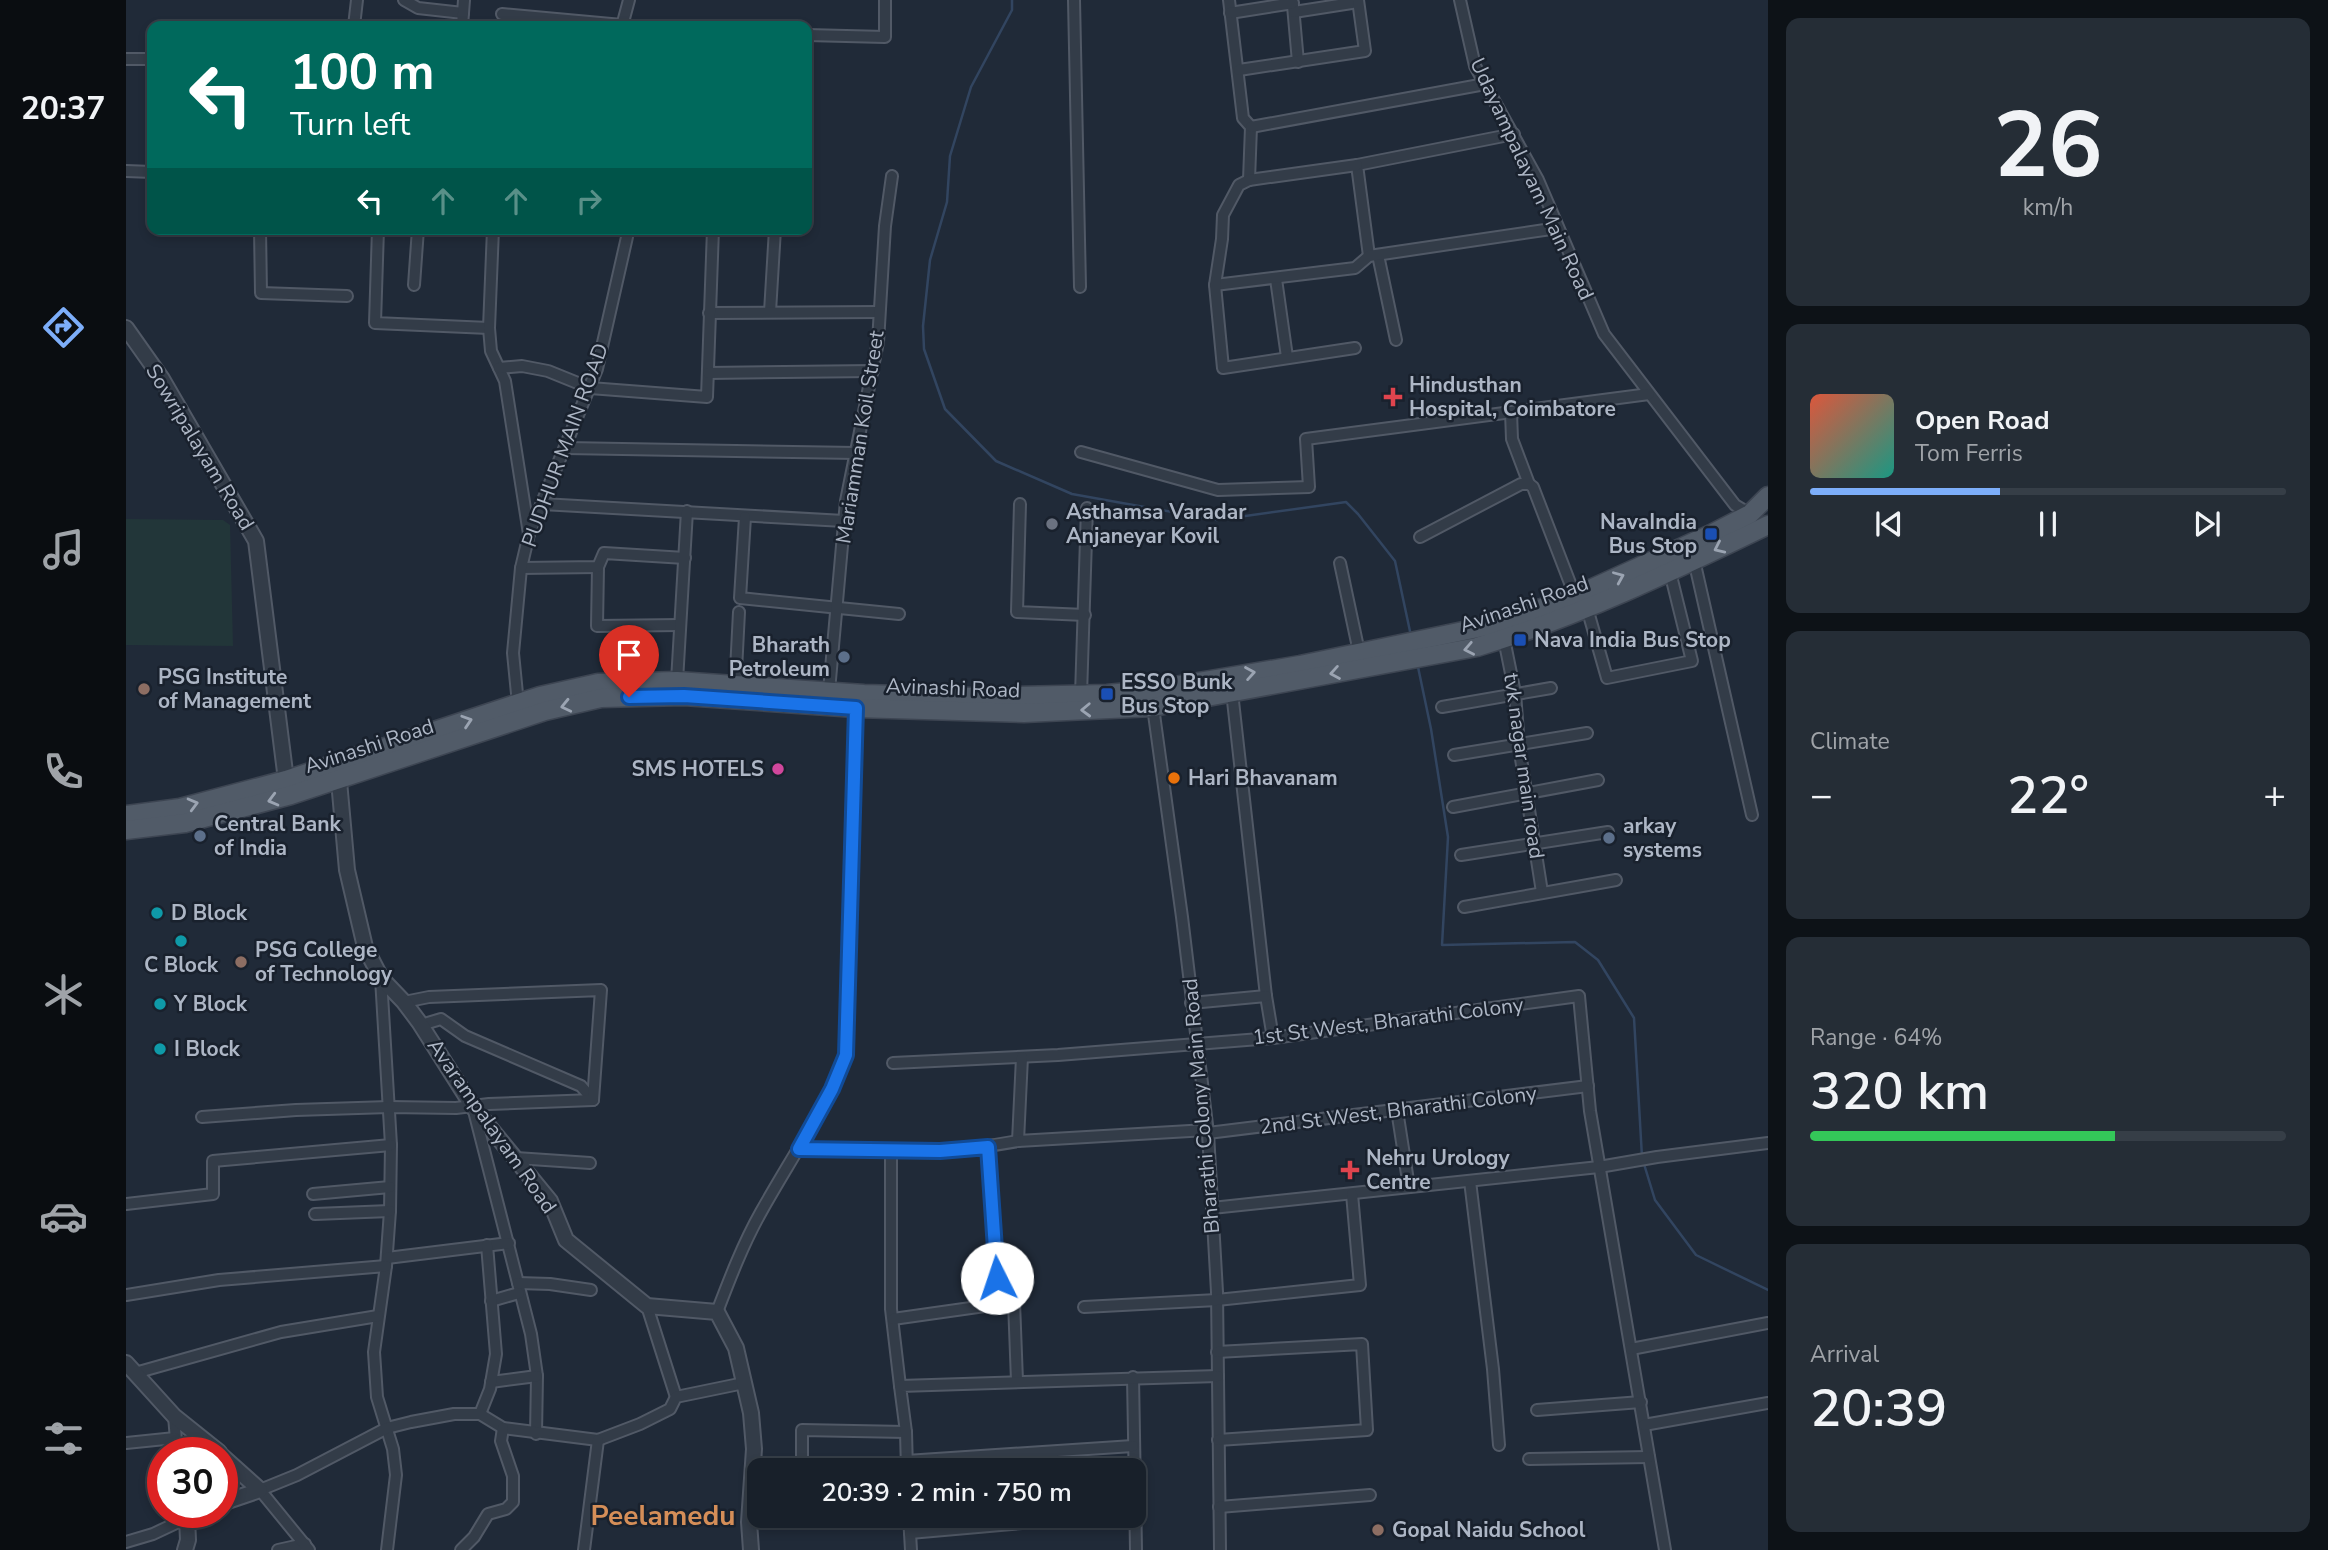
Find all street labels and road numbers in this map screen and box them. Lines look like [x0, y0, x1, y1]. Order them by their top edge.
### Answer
street label: Udayampalayam Main Road [1464, 53, 1600, 305]
street label: Mariamman Koil Street [829, 328, 891, 546]
street label: PUDHUR MAIN ROAD [515, 339, 615, 551]
street label: Sowripalayam Road [139, 359, 261, 535]
street label: Avinashi Road [1456, 569, 1592, 639]
street label: tvk nagar main road [1497, 671, 1551, 861]
street label: Avinashi Road [885, 672, 1021, 704]
street label: Avinashi Road [301, 712, 437, 780]
street label: Bharathi Colony Main Road [1176, 977, 1226, 1235]
street label: 1st St West, Bharathi Colony [1251, 990, 1525, 1052]
street label: Avarampalayam Road [421, 1033, 563, 1219]
street label: 2nd St West, Bharathi Colony [1258, 1079, 1539, 1141]

